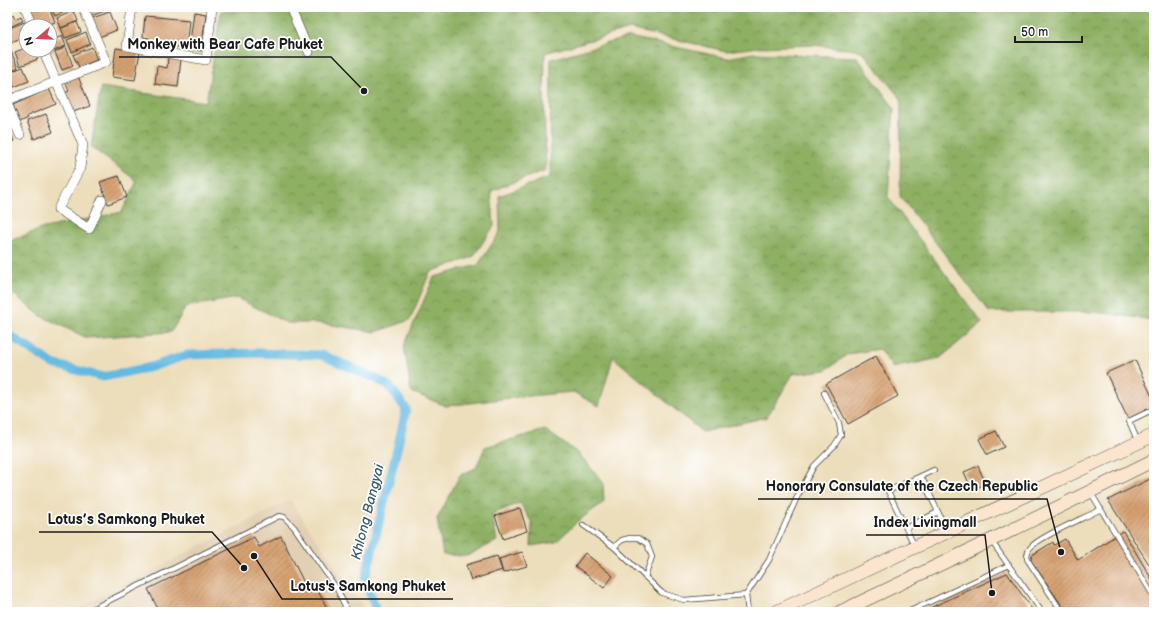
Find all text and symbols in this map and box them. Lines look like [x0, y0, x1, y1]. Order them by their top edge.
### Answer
north arrow [18, 18, 58, 58]
scale bar [1015, 18, 1082, 44]
text: 50 m [1021, 25, 1048, 40]
callout: Monkey with Bear Cafe Phuket [119, 31, 331, 57]
text: N [22, 35, 37, 47]
text: Monkey with Bear Cafe Phuket [127, 36, 323, 53]
water label: Khlong Bangyai [347, 462, 388, 562]
callout: Honorary Consulate of the Czech Republic [758, 473, 1047, 499]
text: Honorary Consulate of the Czech Republic [766, 478, 1039, 495]
callout: Lotus’s Samkong Phuket [39, 506, 212, 532]
callout: Index Livingmall [866, 509, 985, 535]
text: Lotus’s Samkong Phuket [47, 511, 205, 528]
text: Index Livingmall [874, 514, 976, 531]
callout: Lotus's Samkong Phuket [282, 573, 453, 599]
text: Lotus's Samkong Phuket [290, 578, 446, 595]

